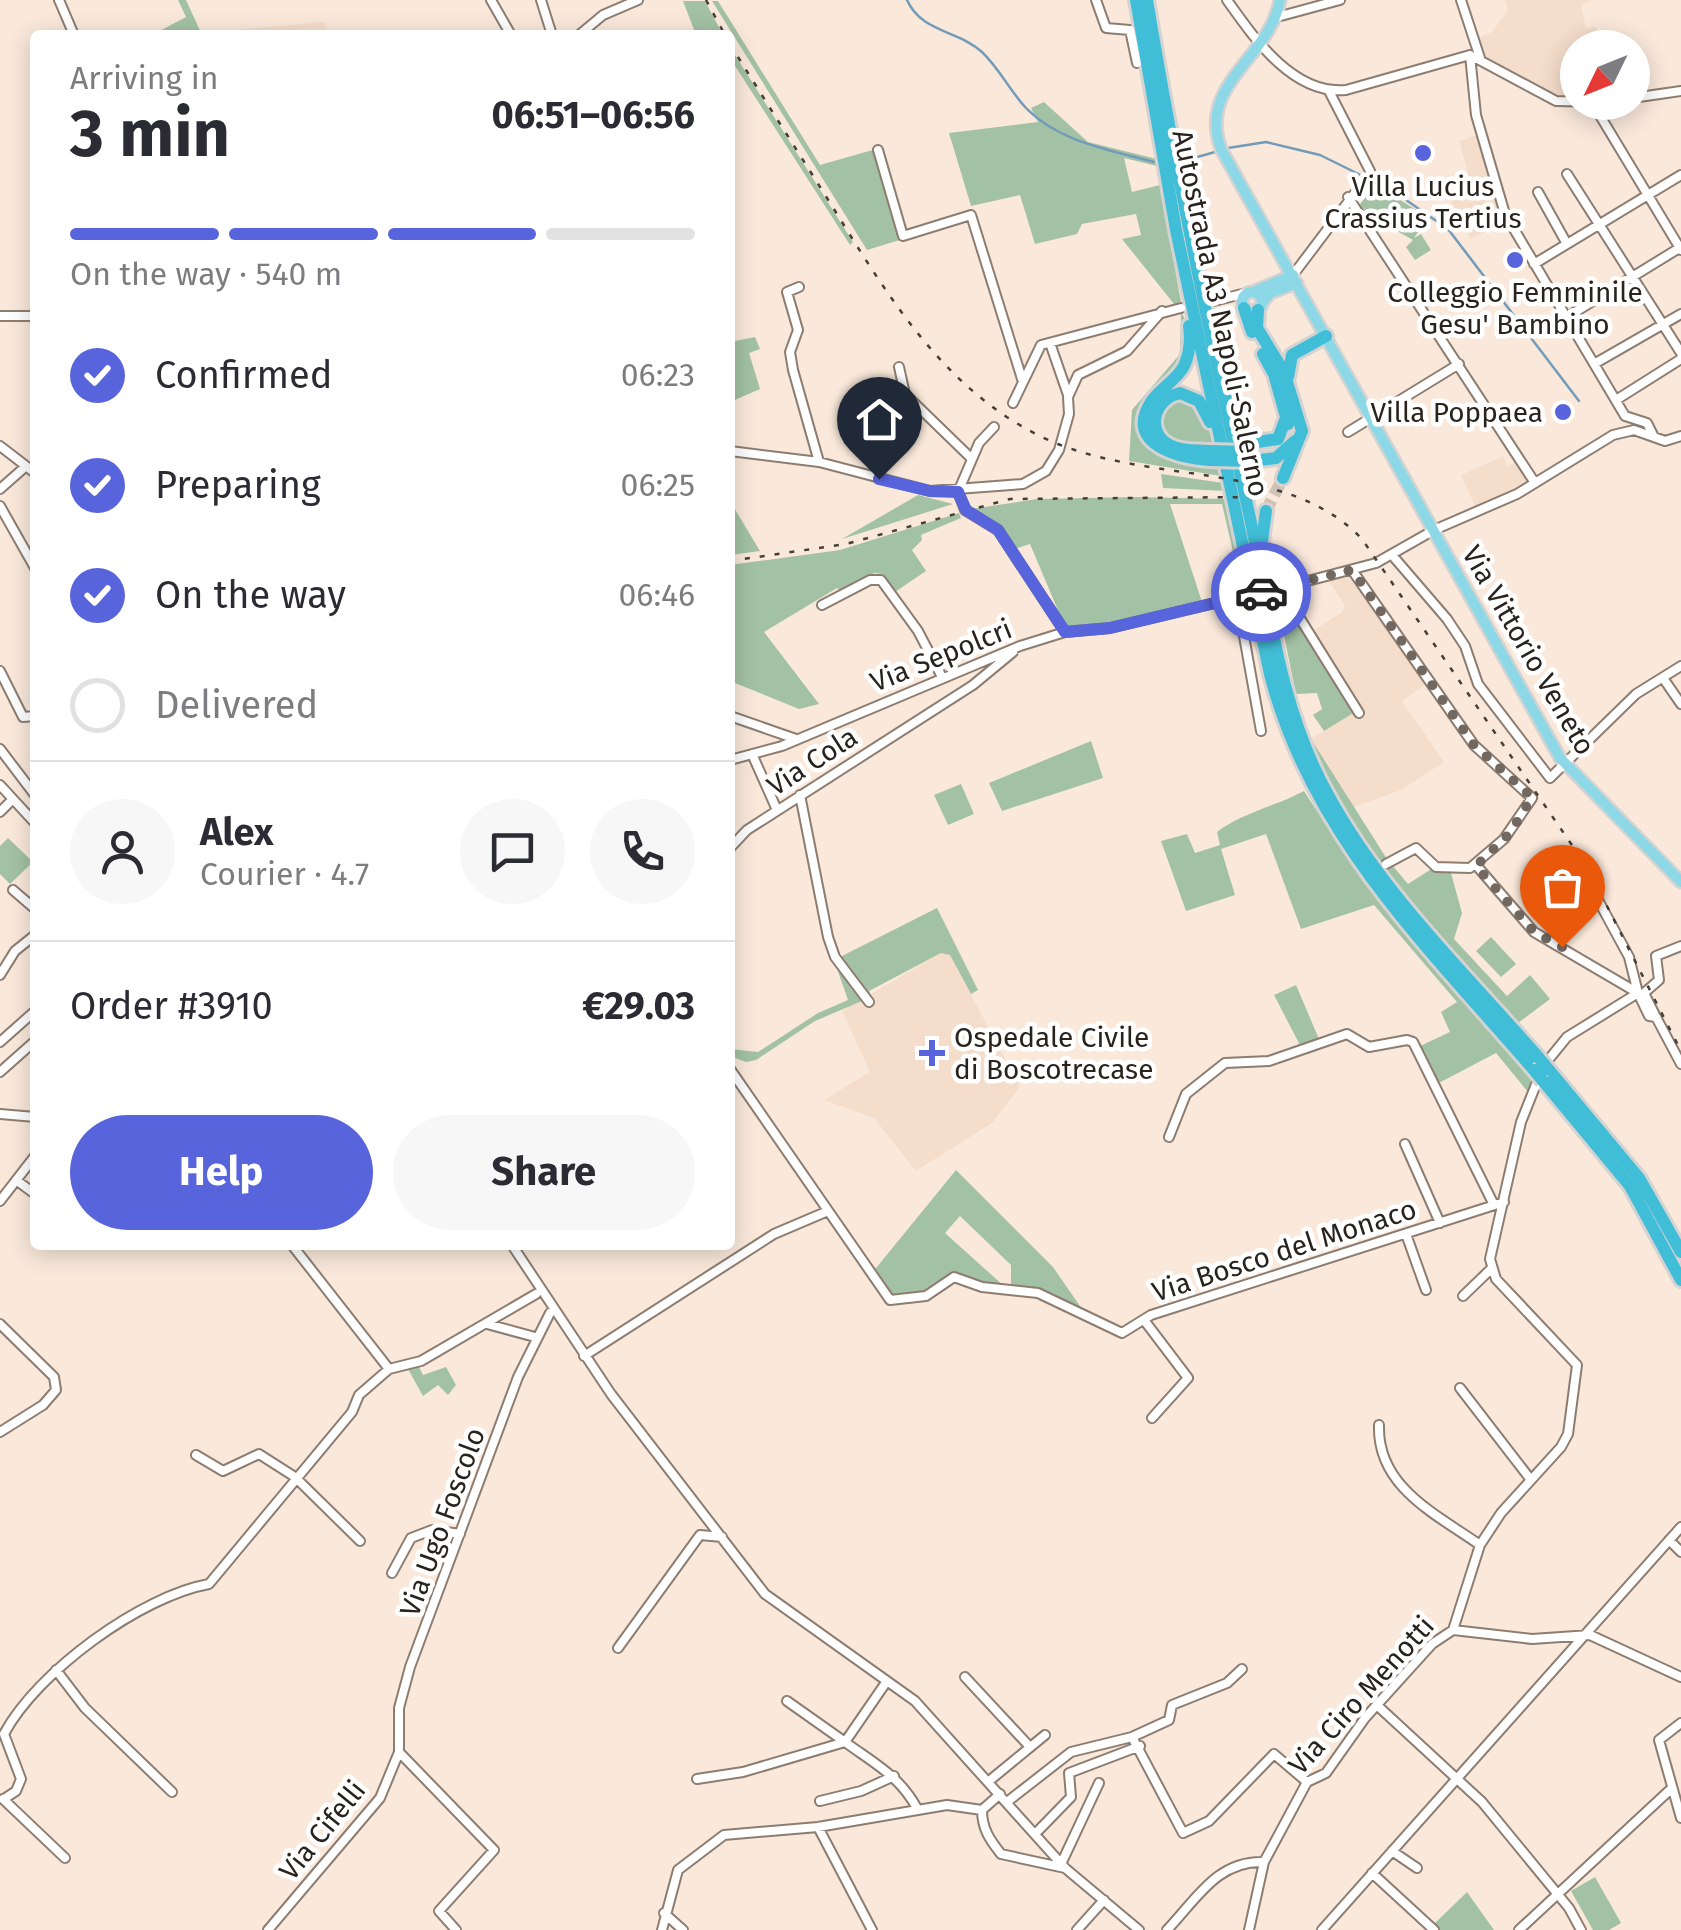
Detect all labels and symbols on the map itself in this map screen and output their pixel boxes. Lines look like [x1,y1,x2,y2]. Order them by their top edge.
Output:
north arrow [1560,30,1650,120]
street label: Autostrada A3 Napoli-Salerno [1165,127,1276,500]
marker: Villa Lucius Crassius Tertius [1412,142,1434,164]
place label: Villa Lucius Crassius Tertius [1325,170,1521,235]
marker: Colleggio Femminile Gesu' Bambino [1504,249,1526,271]
place label: Colleggio Femminile Gesu' Bambino [1387,276,1643,341]
pin [837,377,922,480]
place label: Villa Poppaea [1370,396,1543,429]
marker: Villa Poppaea [1552,401,1574,423]
street label: Via Vittorio Veneto [1455,540,1602,761]
courier [1211,542,1311,642]
street label: Via Sepolcri [866,612,1017,699]
street label: Via Cola [761,720,864,803]
pin [1520,845,1605,948]
place label: Ospedale Civile di Boscotrecase [954,1021,1153,1086]
marker: Ospedale Civile di Boscotrecase [919,1040,945,1066]
street label: Via Bosco del Monaco [1148,1192,1420,1309]
street label: Via Ugo Foscolo [393,1423,492,1621]
street label: Via Ciro Menotti [1282,1609,1441,1781]
street label: Via Cifelli [272,1774,372,1887]

